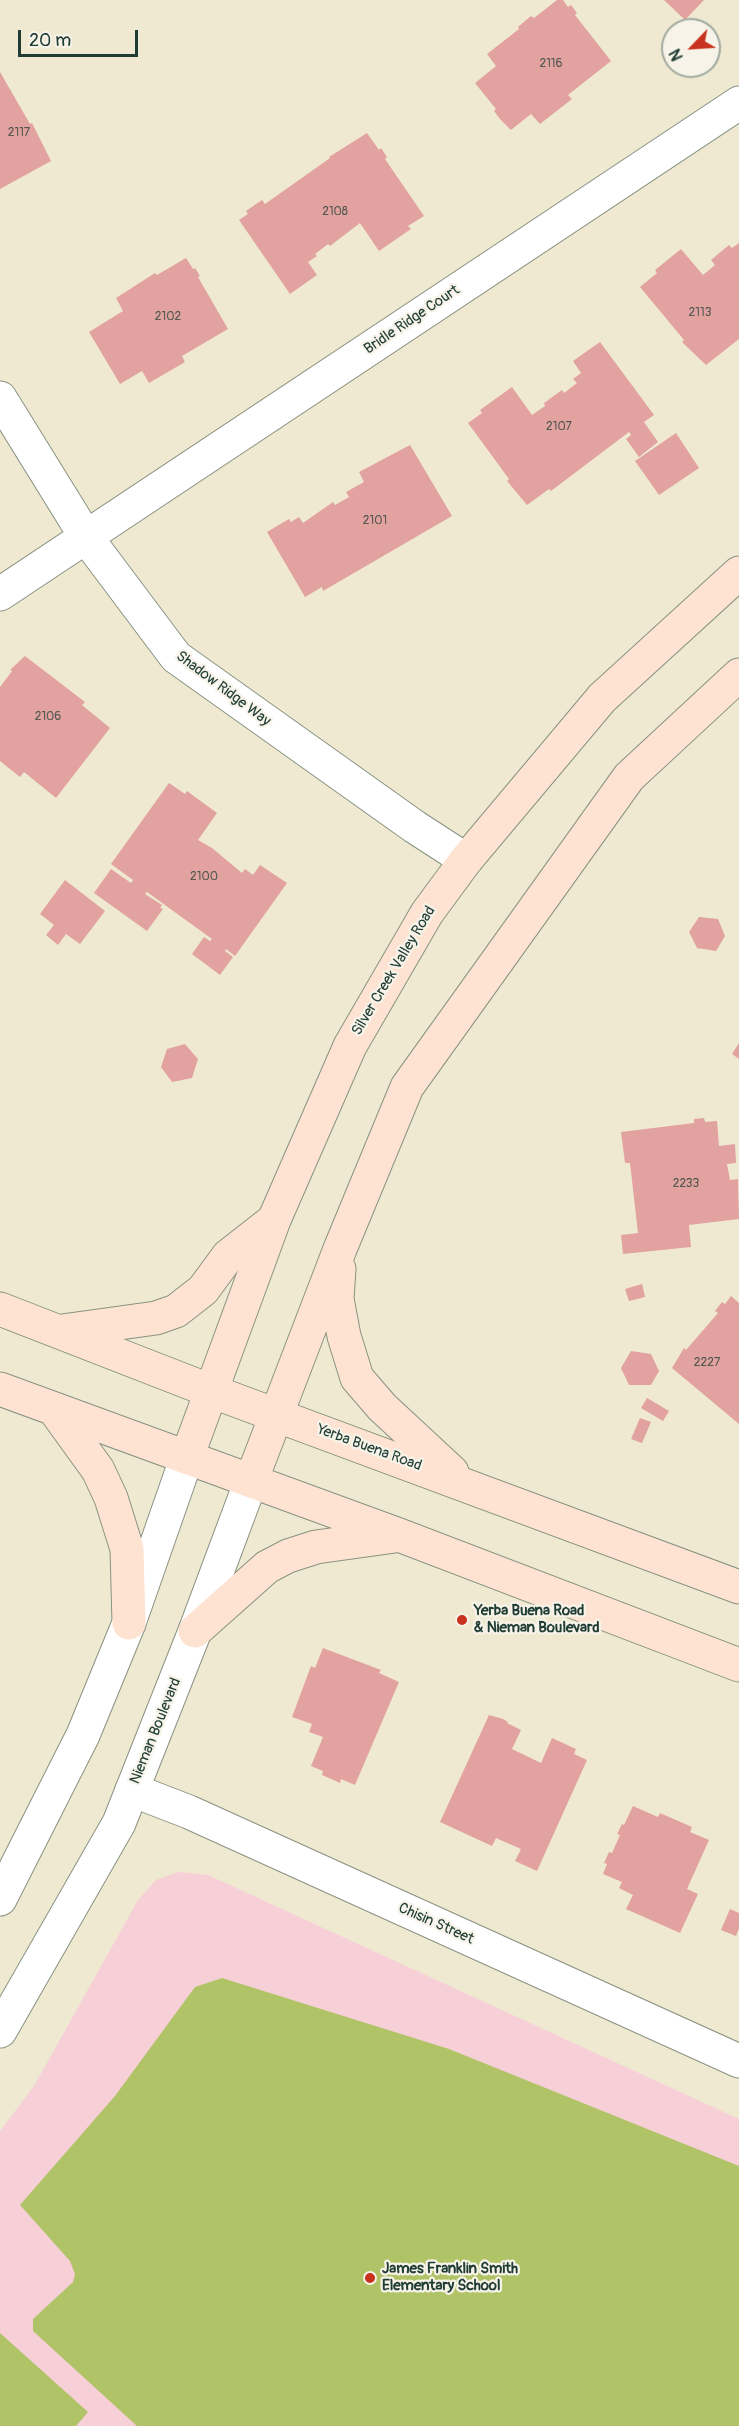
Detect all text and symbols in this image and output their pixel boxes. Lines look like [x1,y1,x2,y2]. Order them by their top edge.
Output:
scale bar [21,18,141,56]
north arrow [661,18,721,78]
text: 20 m [29,29,71,52]
text: N [665,46,688,64]
house number: 2116 [539,57,563,71]
house number: 2117 [8,126,30,140]
house number: 2108 [322,205,348,219]
street label: Bridle Ridge Court [361,281,463,359]
house number: 2113 [689,306,711,320]
house number: 2102 [155,310,181,324]
house number: 2107 [546,420,572,434]
house number: 2101 [363,514,387,528]
street label: Shadow Ridge Way [172,647,274,731]
house number: 2106 [35,710,61,724]
house number: 2100 [190,870,218,884]
street label: Silver Creek Valley Road [348,903,440,1039]
house number: 2233 [673,1177,699,1191]
house number: 2227 [694,1356,720,1370]
street label: Yerba Buena Road [314,1421,424,1475]
place label: Yerba Buena Road & Nieman Boulevard [474,1602,599,1637]
marker: Yerba Buena Road & Nieman Boulevard [455,1613,469,1627]
street label: Nieman Boulevard [127,1675,185,1787]
street label: Chisin Street [395,1899,477,1949]
place label: James Franklin Smith Elementary School [382,2260,518,2295]
marker: James Franklin Smith Elementary School [363,2271,377,2285]

